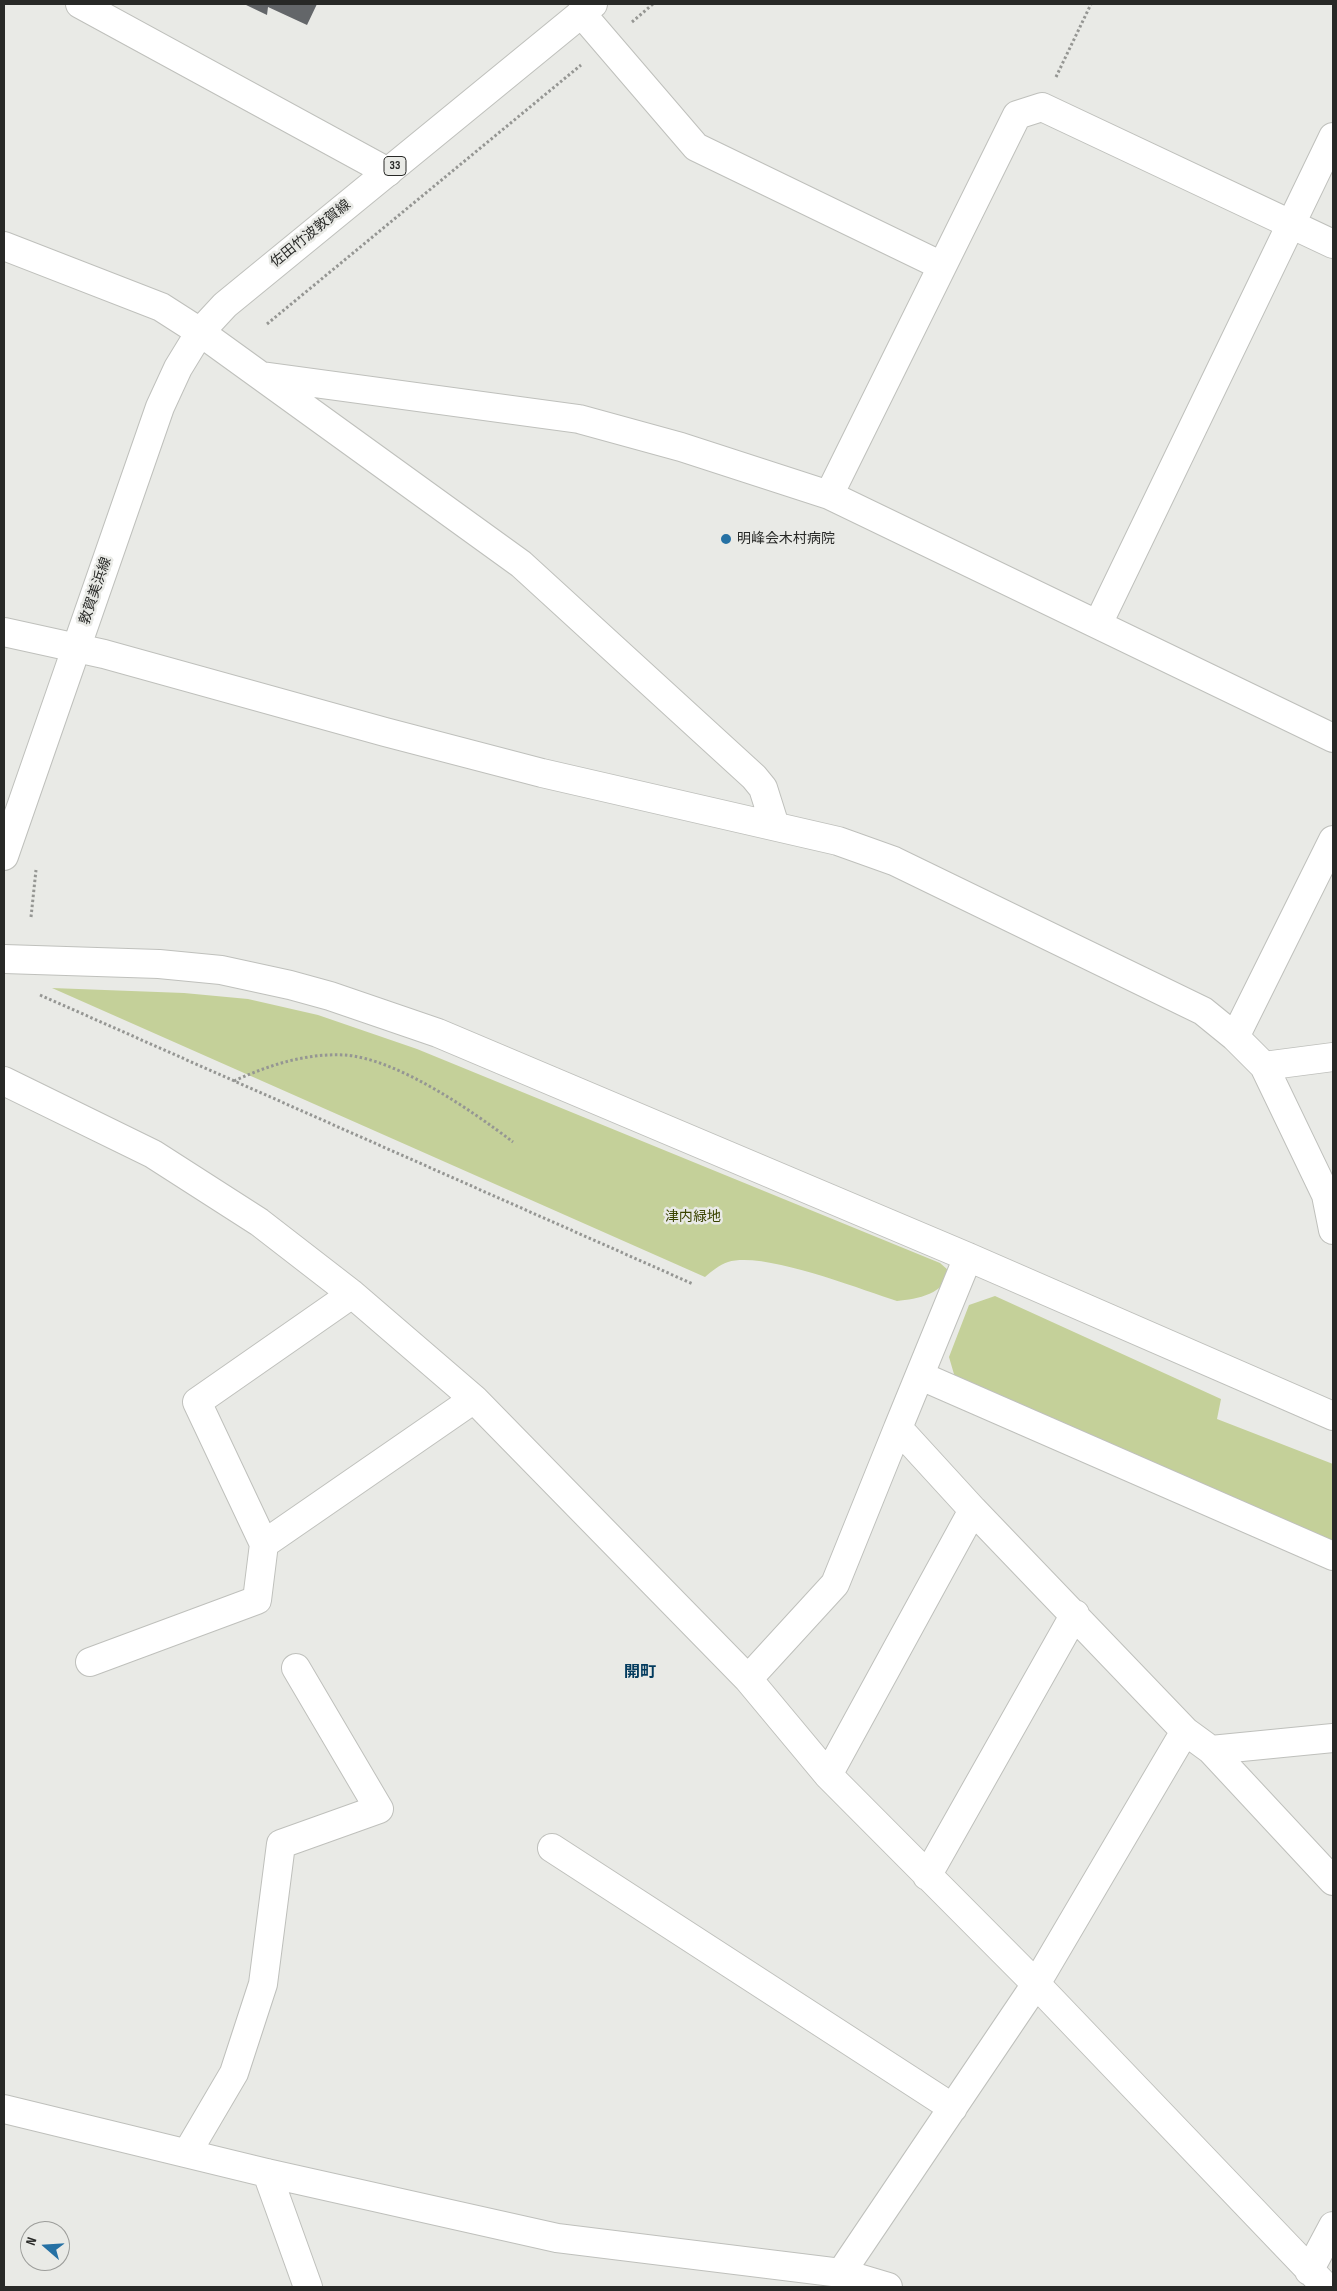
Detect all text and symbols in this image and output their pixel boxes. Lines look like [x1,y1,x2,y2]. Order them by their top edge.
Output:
road number: 33 [384,157,406,176]
street label: 佐田竹波敦賀線 [268,197,354,271]
place label: 明峰会木村病院 [737,531,835,547]
marker: 明峰会木村病院 [719,532,733,546]
street label: 敦賀美浜線 [77,555,115,627]
park label: 津内緑地 [665,1209,721,1225]
district label: 開町 [624,1663,656,1683]
north arrow [20,2221,70,2271]
text: N [22,2235,41,2248]

